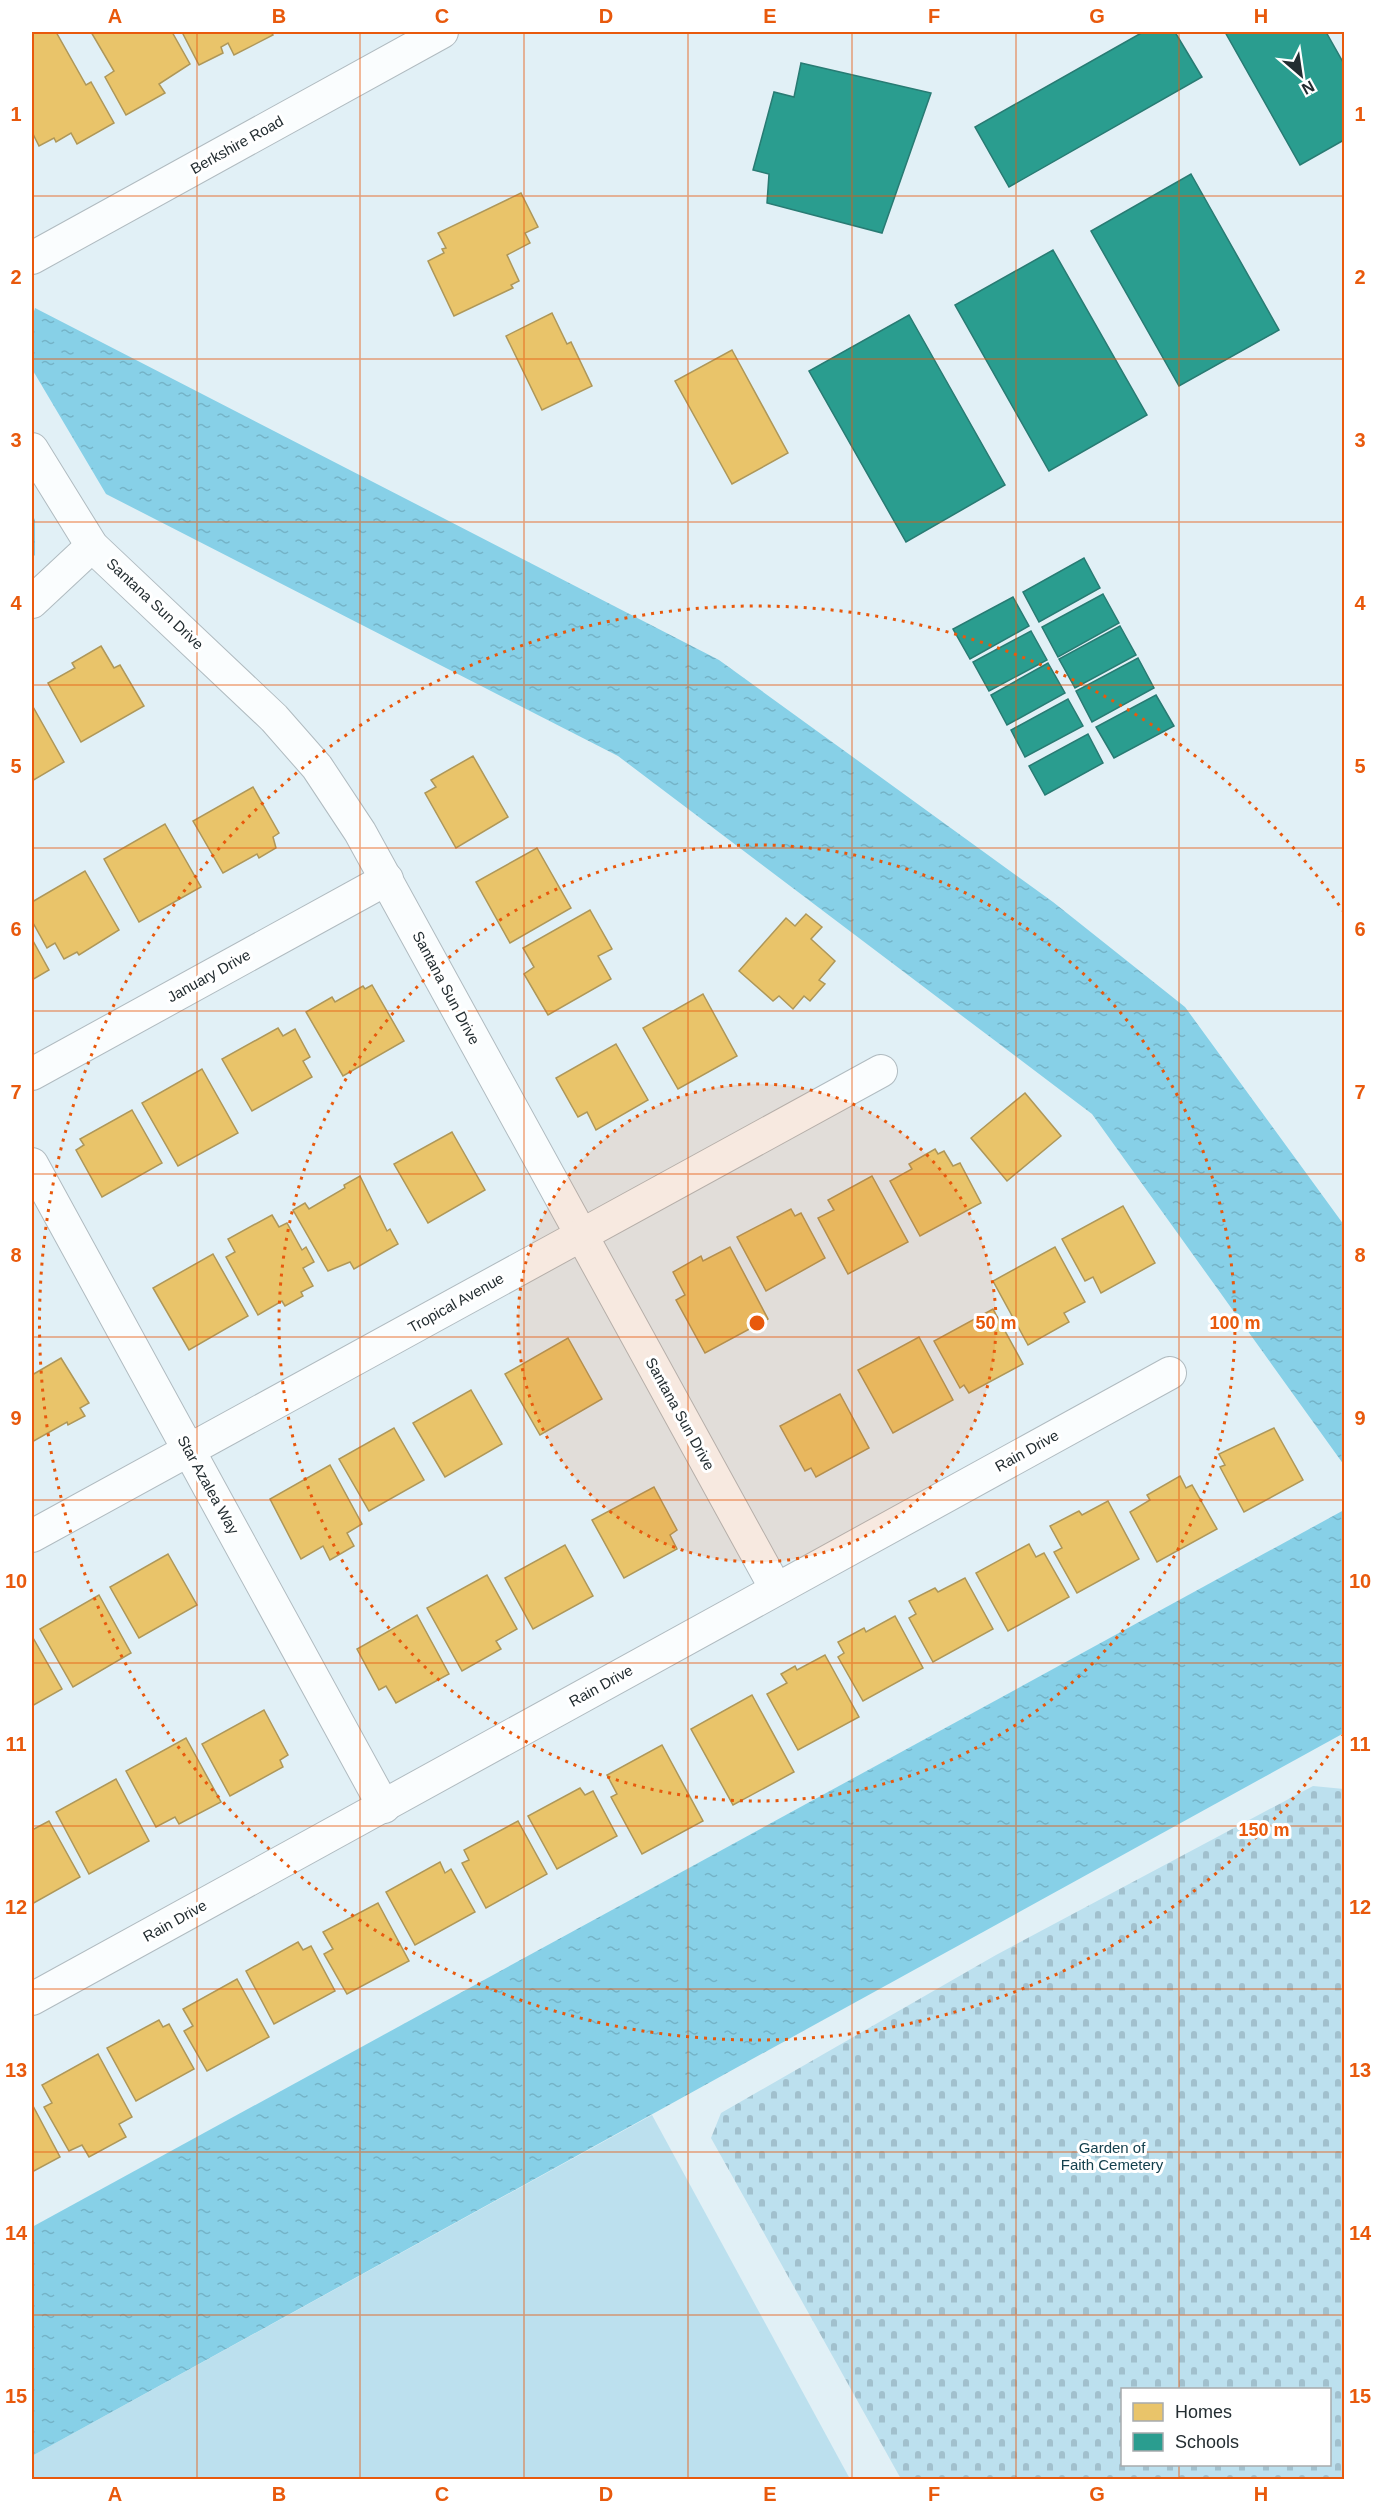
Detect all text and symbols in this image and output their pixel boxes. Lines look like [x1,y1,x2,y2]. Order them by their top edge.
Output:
text: A [108,5,122,27]
text: B [272,5,286,27]
text: C [435,5,449,27]
text: D [599,5,613,27]
text: E [763,5,777,27]
text: F [928,5,940,27]
text: G [1089,5,1105,27]
text: H [1254,5,1268,27]
north arrow [1271,45,1331,105]
text: N [1299,77,1317,98]
text: 1 [10,103,22,125]
text: 1 [1354,103,1366,125]
street label: Berkshire Road [187,112,286,177]
text: 2 [10,266,22,288]
text: 2 [1354,266,1366,288]
text: 3 [10,429,22,451]
text: 3 [1354,429,1366,451]
street label: Santana Sun Drive [103,554,207,653]
text: 4 [10,592,22,614]
text: 4 [1354,592,1366,614]
text: 5 [10,755,22,777]
text: 5 [1354,755,1366,777]
text: 6 [10,918,22,940]
text: 6 [1354,918,1366,940]
street label: Santana Sun Drive [409,928,484,1047]
street label: January Drive [164,946,253,1005]
text: 7 [10,1081,22,1103]
text: 7 [1354,1081,1366,1103]
text: 8 [10,1244,22,1266]
text: 8 [1354,1244,1366,1266]
street label: Tropical Avenue [405,1269,507,1336]
centre of rings [747,1313,767,1333]
text: 50 m [975,1313,1017,1333]
text: 100 m [1209,1313,1261,1333]
street label: Santana Sun Drive [642,1355,718,1473]
text: 9 [10,1407,22,1429]
text: 9 [1354,1407,1366,1429]
street label: Rain Drive [992,1426,1062,1475]
street label: Star Azalea Way [174,1432,243,1538]
text: 10 [5,1570,27,1592]
text: 10 [1349,1570,1371,1592]
street label: Rain Drive [566,1661,636,1710]
text: 11 [5,1733,27,1755]
text: 11 [1349,1733,1371,1755]
text: 150 m [1238,1820,1290,1840]
text: 12 [5,1896,27,1918]
street label: Rain Drive [140,1896,210,1945]
text: 12 [1349,1896,1371,1918]
text: 13 [5,2059,27,2081]
text: 13 [1349,2059,1371,2081]
park label: Garden of Faith Cemetery [1061,2139,1164,2173]
text: 14 [5,2222,28,2244]
text: 14 [1349,2222,1372,2244]
text: 15 [5,2385,27,2407]
text: 15 [1349,2385,1371,2407]
legend [1121,2388,1331,2466]
text: Homes [1175,2402,1232,2422]
text: Schools [1175,2432,1239,2452]
text: A [108,2483,122,2505]
text: B [272,2483,286,2505]
text: C [435,2483,449,2505]
text: D [599,2483,613,2505]
text: E [763,2483,777,2505]
text: F [928,2483,940,2505]
text: G [1089,2483,1105,2505]
text: H [1254,2483,1268,2505]

